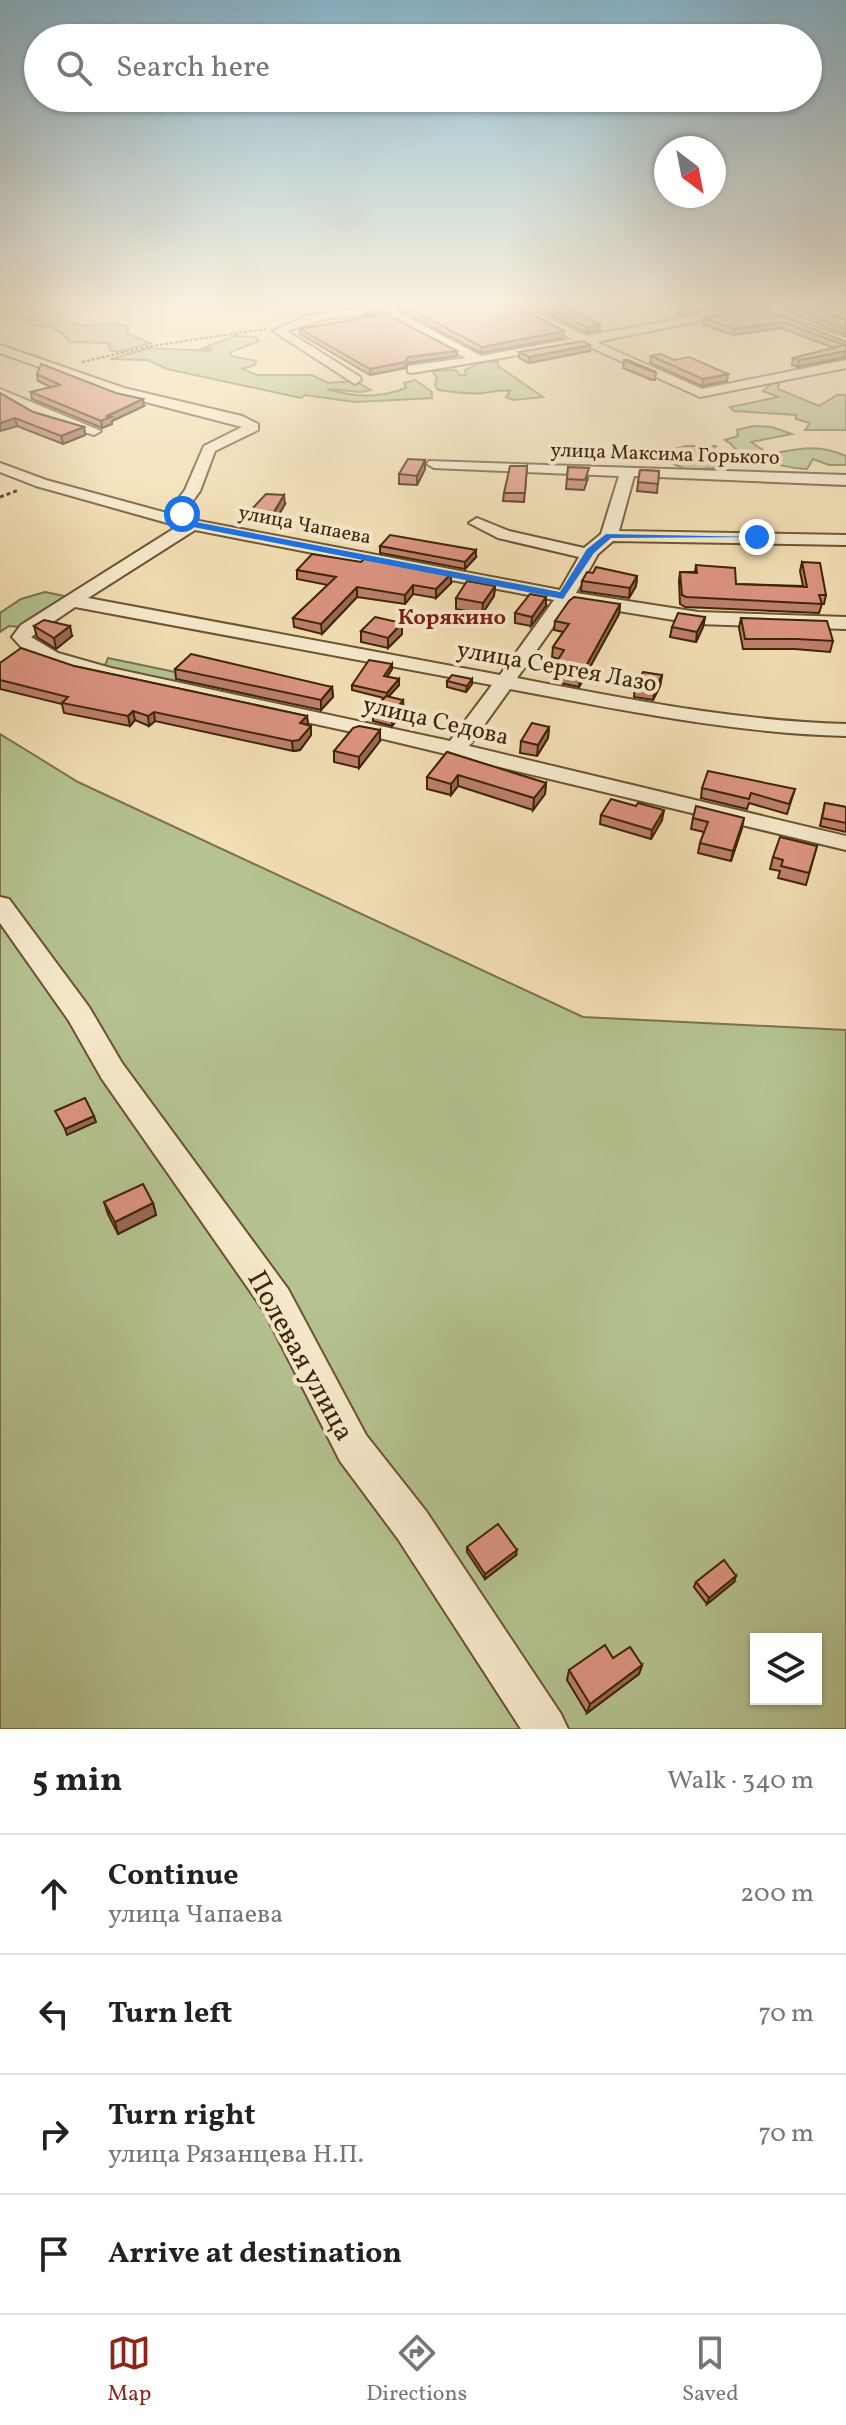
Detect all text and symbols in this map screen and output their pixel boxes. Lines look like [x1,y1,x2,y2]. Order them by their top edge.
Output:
search box [24,24,822,112]
icon: search [52,46,96,90]
text: Search here [116,47,270,89]
north arrow [654,136,726,208]
street label: улица Максима Горького [550,437,780,473]
route start [164,496,200,532]
street label: улица Чапаева [236,499,373,553]
route end [739,519,775,555]
district label: Корякино [398,603,506,634]
street label: улица Сергея Лазо [454,634,659,702]
street label: улица Седова [359,689,512,755]
street label: Полевая улица [237,1264,363,1449]
map controls [750,1633,822,1705]
button: layers [750,1633,822,1705]
text: 5 min [32,1758,122,1805]
text: Walk · 340 m [667,1763,814,1799]
text: Continue [108,1855,239,1897]
icon: ahead [32,1872,76,1916]
text: 200 m [740,1876,814,1912]
text: улица Чапаева [108,1897,283,1933]
icon: left [32,1992,76,2036]
text: Turn left [108,1993,232,2035]
text: 70 m [759,1996,814,2032]
text: Turn right [108,2095,256,2137]
icon: right [32,2112,76,2156]
text: 70 m [759,2116,814,2152]
text: улица Рязанцева Н.П. [108,2137,364,2173]
icon: arrive [32,2232,76,2276]
text: Arrive at destination [108,2233,402,2275]
tab: Map [107,2331,151,2410]
tab: Directions [366,2331,467,2410]
tab: Saved [682,2331,739,2410]

